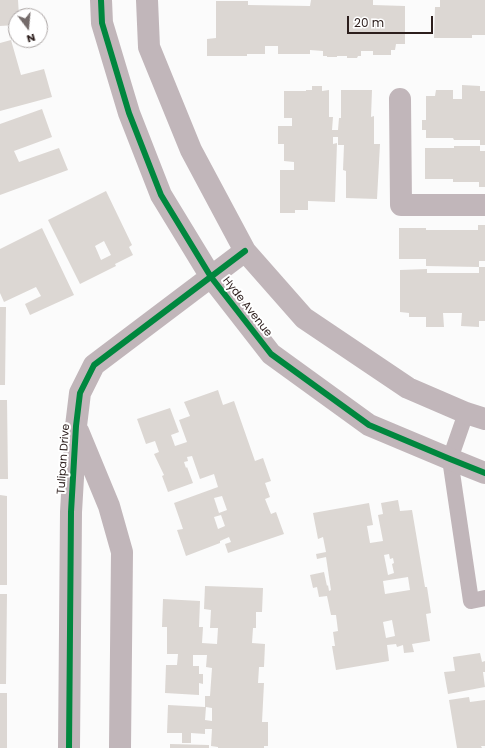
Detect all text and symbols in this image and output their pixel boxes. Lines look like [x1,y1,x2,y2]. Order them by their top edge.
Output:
north arrow [8,8,48,48]
scale bar [349,8,435,34]
text: 20 m [354,14,384,31]
text: N [25,30,37,47]
street label: Hyde Avenue [220,274,274,340]
street label: Tulipan Drive [55,423,73,495]

